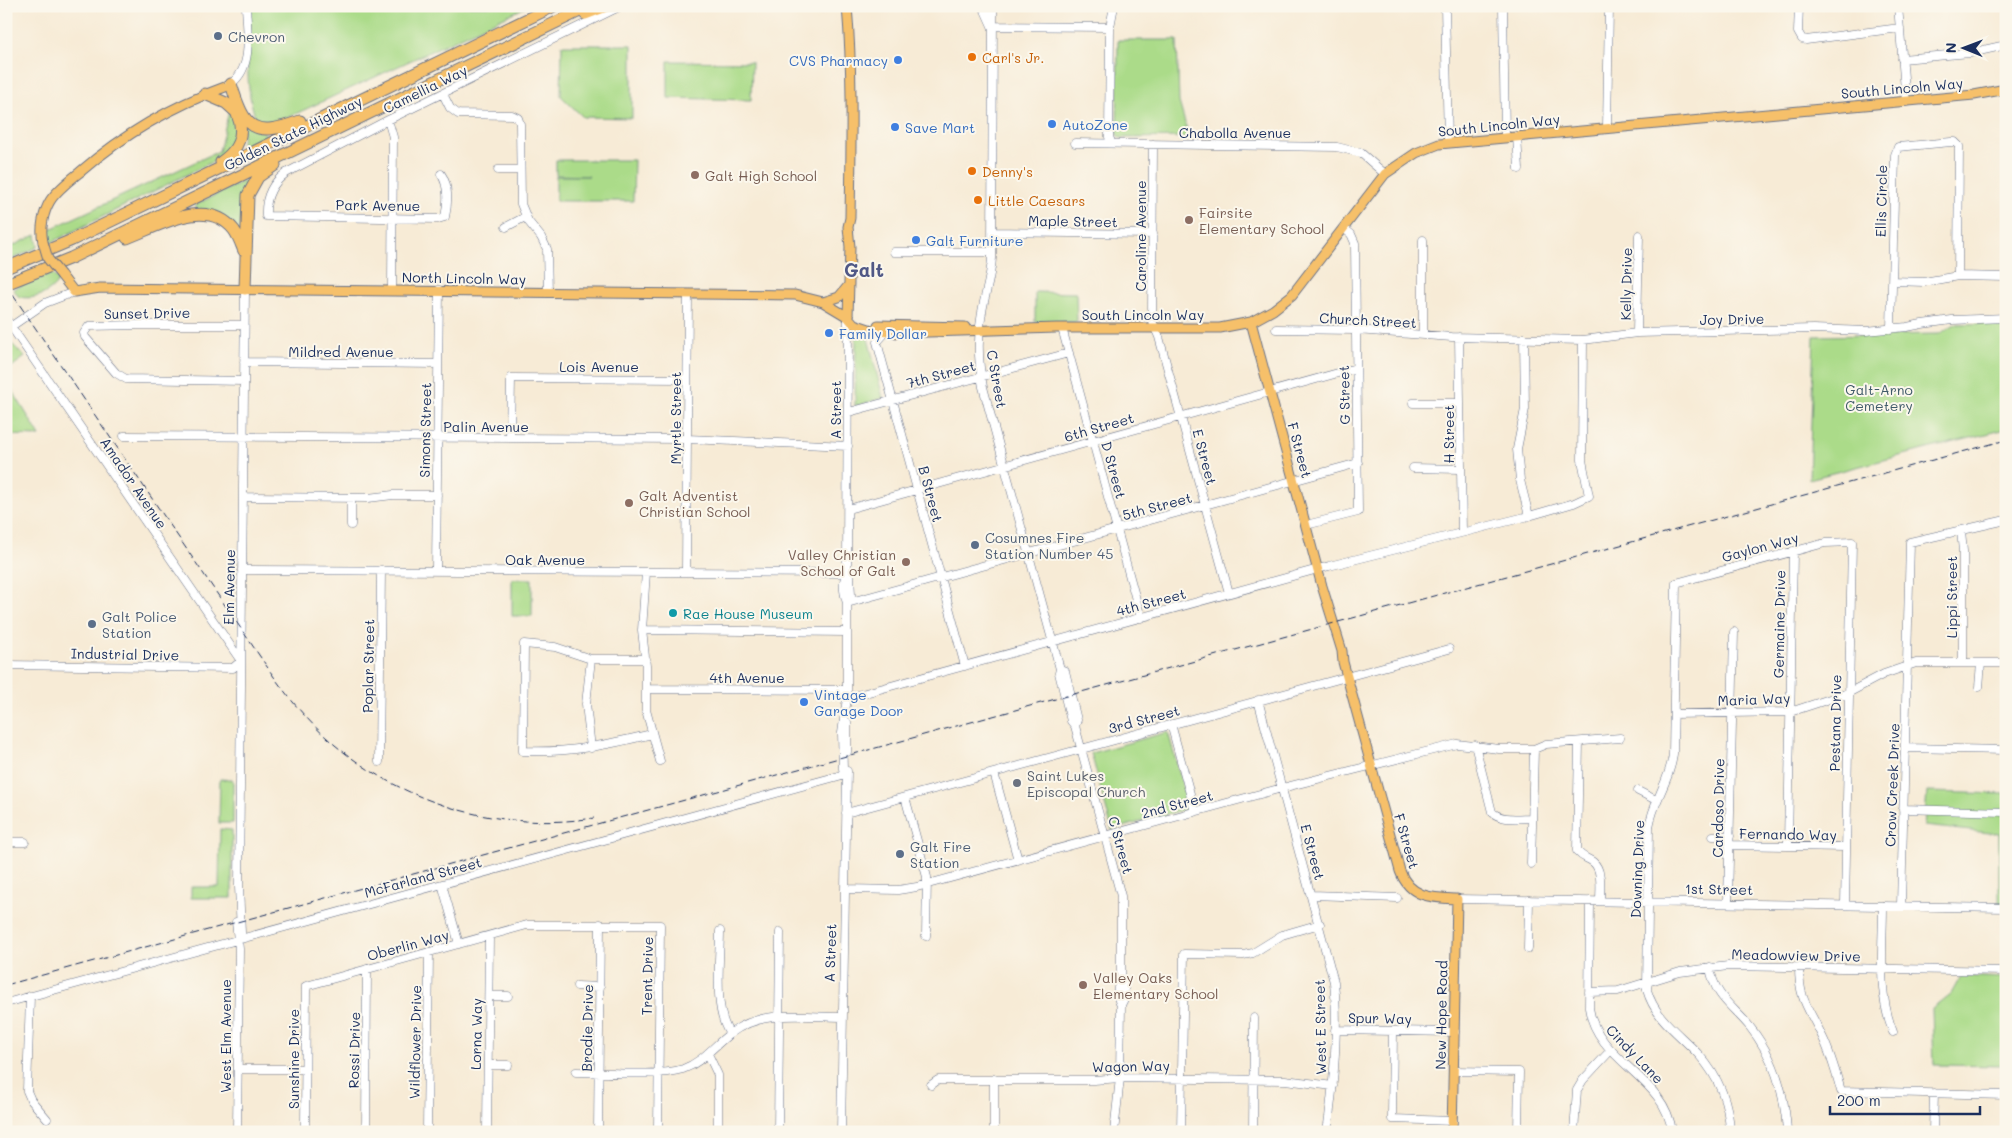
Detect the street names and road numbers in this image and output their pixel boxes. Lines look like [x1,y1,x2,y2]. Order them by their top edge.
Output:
street label: Camellia Way [380,60,470,118]
street label: South Lincoln Way [1840,73,1964,103]
street label: Golden State Highway [221,91,365,175]
street label: South Lincoln Way [1437,109,1561,141]
street label: Chabolla Avenue [1179,123,1291,142]
street label: Ellis Circle [1871,165,1891,237]
street label: Caroline Avenue [1131,180,1150,292]
street label: Park Avenue [336,195,420,215]
street label: Maple Street [1028,211,1118,231]
street label: Kelly Drive [1616,247,1636,321]
street label: North Lincoln Way [402,267,526,289]
street label: Sunset Drive [104,303,190,323]
street label: South Lincoln Way [1082,305,1204,324]
street label: Church Street [1319,308,1417,332]
street label: Joy Drive [1699,309,1765,329]
street label: Mildred Avenue [288,342,394,361]
street label: C Street [983,348,1011,410]
street label: 7th Street [904,356,978,392]
street label: Lois Avenue [559,357,639,376]
street label: G Street [1334,365,1354,425]
street label: Myrtle Street [666,372,685,464]
street label: A Street [826,381,845,439]
street label: Simons Street [415,382,435,478]
street label: H Street [1439,404,1458,464]
street label: 6th Street [1062,408,1136,446]
street label: Palin Avenue [443,417,529,436]
street label: F Street [1283,420,1317,480]
street label: E Street [1188,427,1222,487]
street label: Amador Avenue [96,433,172,533]
street label: D Street [1097,439,1131,501]
street label: B Street [914,464,948,524]
street label: 5th Street [1120,488,1194,524]
street label: Gaylon Way [1719,528,1801,566]
street label: Elm Avenue [219,549,239,625]
street label: Oak Avenue [505,550,585,569]
street label: Lippi Street [1942,556,1961,638]
street label: Germaine Drive [1769,570,1789,678]
street label: 4th Street [1114,584,1188,620]
street label: Poplar Street [358,619,378,713]
street label: Industrial Drive [71,644,179,664]
street label: 4th Avenue [709,668,785,687]
street label: Pestana Drive [1825,674,1845,772]
street label: Maria Way [1717,688,1791,710]
street label: 3rd Street [1106,700,1182,738]
street label: Crow Creek Drive [1880,723,1904,847]
street label: Cardoso Drive [1708,758,1728,858]
street label: 2nd Street [1139,785,1215,823]
street label: F Street [1390,811,1424,871]
street label: C Street [1104,814,1138,876]
street label: Downing Drive [1626,820,1648,918]
street label: E Street [1296,822,1330,882]
street label: Fernando Way [1739,824,1837,844]
street label: McFarland Street [362,852,484,902]
street label: 1st Street [1685,879,1753,899]
street label: A Street [819,923,841,983]
street label: Oberlin Way [365,925,451,965]
street label: Trent Drive [637,936,657,1016]
street label: Meadowview Drive [1731,944,1861,966]
street label: New Hope Road [1431,960,1451,1070]
street label: West Elm Avenue [216,979,235,1093]
street label: West E Street [1310,979,1330,1075]
street label: Brodie Drive [577,984,597,1072]
street label: Wildflower Drive [405,985,425,1099]
street label: Lorna Way [466,998,486,1070]
street label: Spur Way [1348,1008,1412,1028]
street label: Sunshine Drive [284,1009,303,1109]
street label: Rossi Drive [344,1012,364,1088]
street label: Cindy Lane [1602,1020,1668,1088]
street label: Wagon Way [1092,1056,1170,1076]

